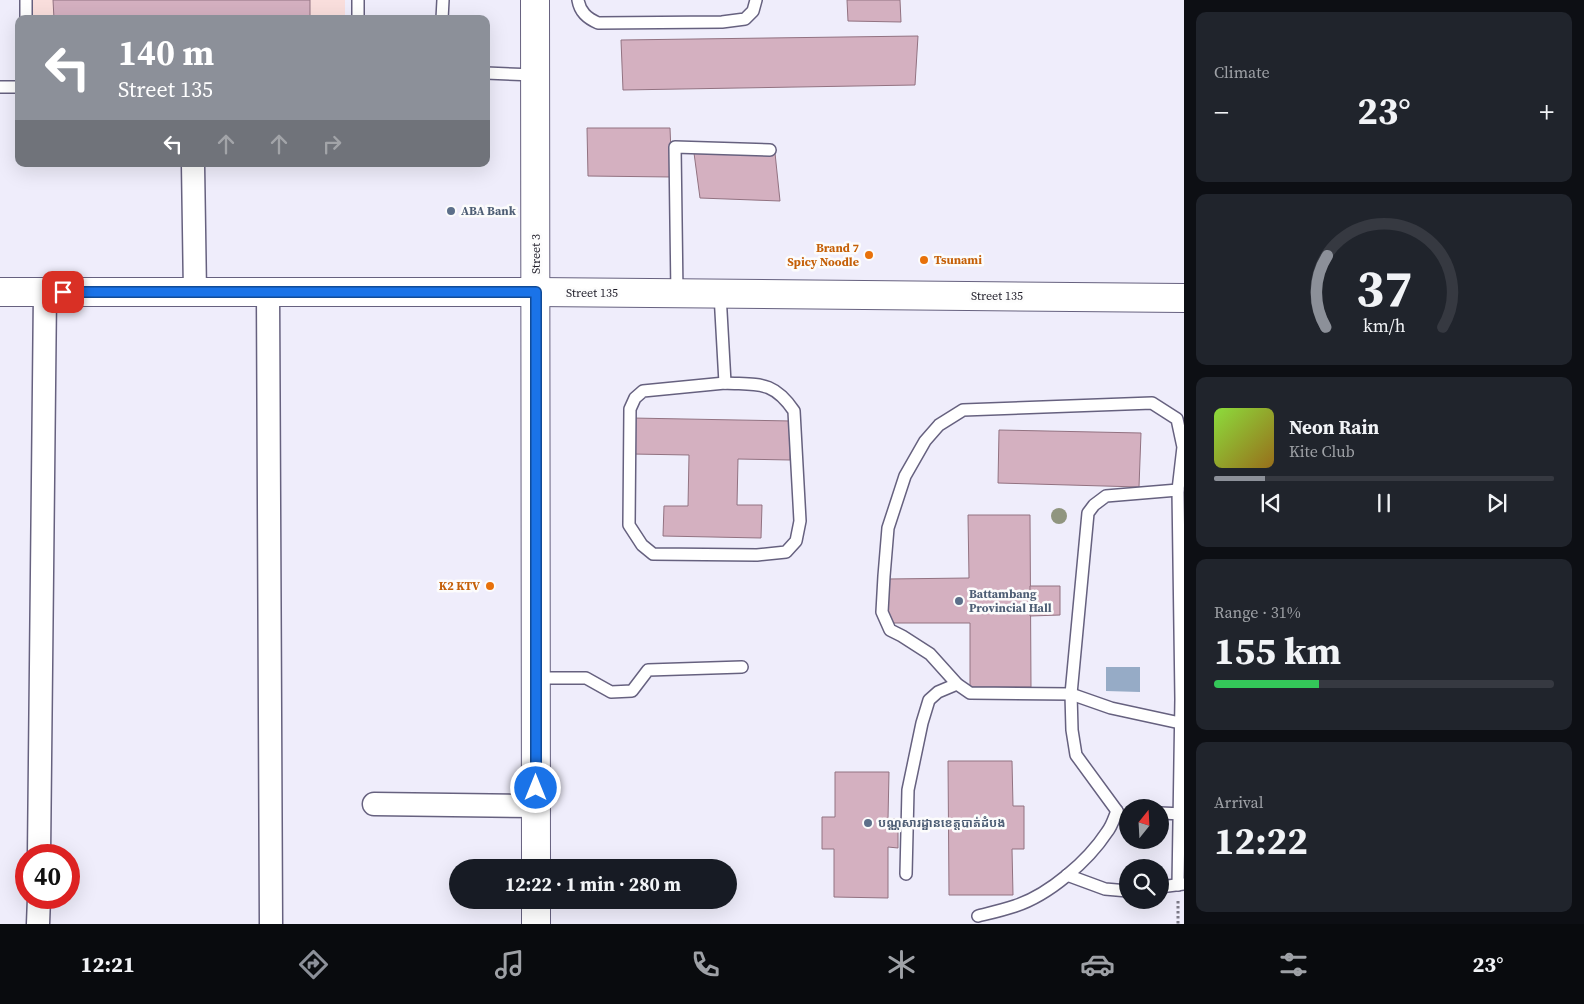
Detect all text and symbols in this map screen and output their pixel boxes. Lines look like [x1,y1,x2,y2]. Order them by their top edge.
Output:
text: 140 m [118,29,214,77]
icon: left [35,35,100,100]
text: Climate [1214,61,1270,83]
text: Street 135 [118,74,213,104]
text: 23° [1357,85,1411,137]
text: − [1214,93,1229,131]
text: + [1539,93,1554,131]
icon: left [159,130,187,158]
icon: ahead [212,130,240,158]
icon: ahead [265,130,293,158]
icon: right [318,130,346,158]
place label: ABA Bank [461,203,517,219]
marker: ABA Bank [445,205,457,217]
street label: Street 3 [528,234,544,274]
place label: Brand 7 Spicy Noodle [787,240,859,270]
marker: Brand 7 Spicy Noodle [863,249,875,261]
place label: Tsunami [934,252,982,268]
text: 37 [1356,252,1412,323]
marker: Tsunami [918,254,930,266]
pin [42,271,84,313]
icon: arrive [49,278,77,306]
street label: Street 135 [566,285,618,301]
street label: Street 135 [971,288,1023,304]
text: km/h [1363,313,1406,338]
text: Neon Rain [1289,414,1379,440]
text: Kite Club [1289,440,1355,462]
icon: previous [1257,489,1285,517]
icon: pause [1370,489,1398,517]
icon: next [1483,489,1511,517]
place label: K2 KTV [439,578,480,594]
marker: K2 KTV [484,580,496,592]
place label: Battambang Provincial Hall [969,586,1052,616]
marker: Battambang Provincial Hall [953,595,965,607]
text: Range · 31% [1214,601,1301,623]
text: 155 km [1214,625,1341,677]
position arrow [509,761,561,813]
text: Arrival [1214,791,1263,813]
north arrow [1119,799,1169,849]
map controls [1119,799,1169,909]
place label: បណ្ណសារដ្ឋានខេត្តបាត់ដំបង [878,815,1006,831]
text: 12:22 [1214,815,1308,867]
marker: បណ្ណសារដ្ឋានខេត្តបាត់ដំបង [862,817,874,829]
speed limit sign: 40 [15,844,80,909]
button: search [1119,859,1169,909]
text: 12:22 · 1 min · 280 m [505,871,681,897]
icon: directions [296,947,331,982]
icon: music [492,947,527,982]
icon: phone [688,947,723,982]
icon: climate [884,947,919,982]
icon: car [1080,947,1115,982]
icon: filters [1276,947,1311,982]
text: 12:21 [81,949,135,979]
text: 23° [1472,949,1503,979]

